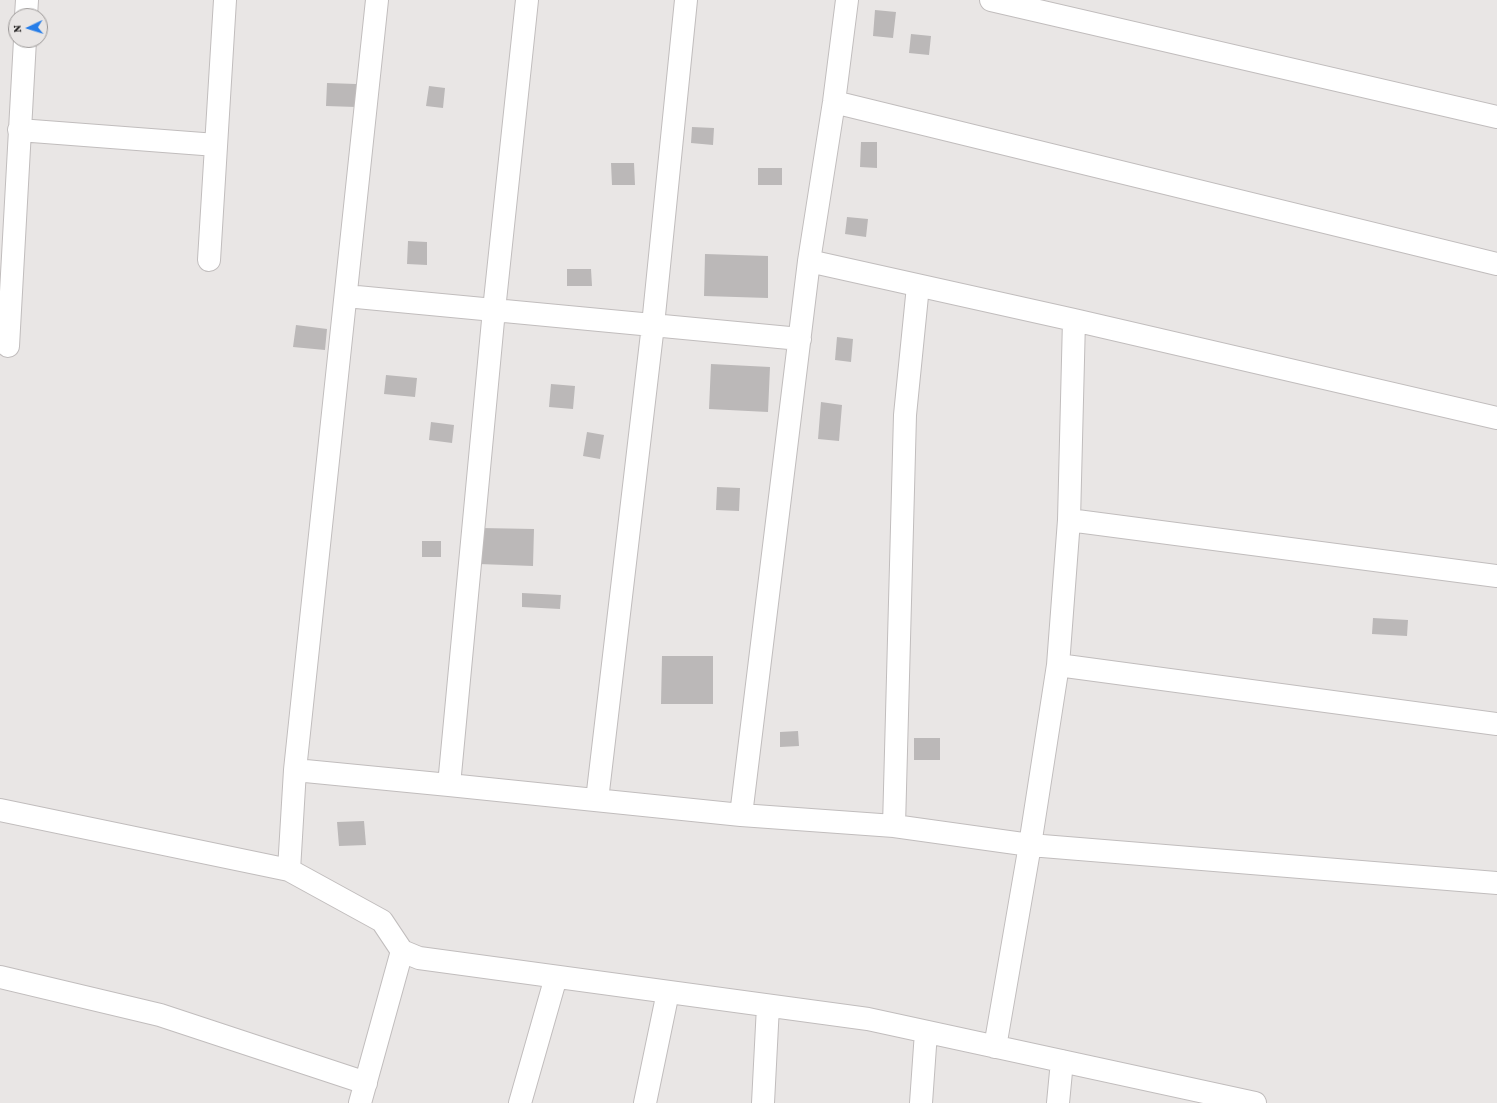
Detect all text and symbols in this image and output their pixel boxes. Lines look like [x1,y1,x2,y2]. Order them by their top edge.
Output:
north arrow [8,8,48,48]
text: N [11,25,23,33]

